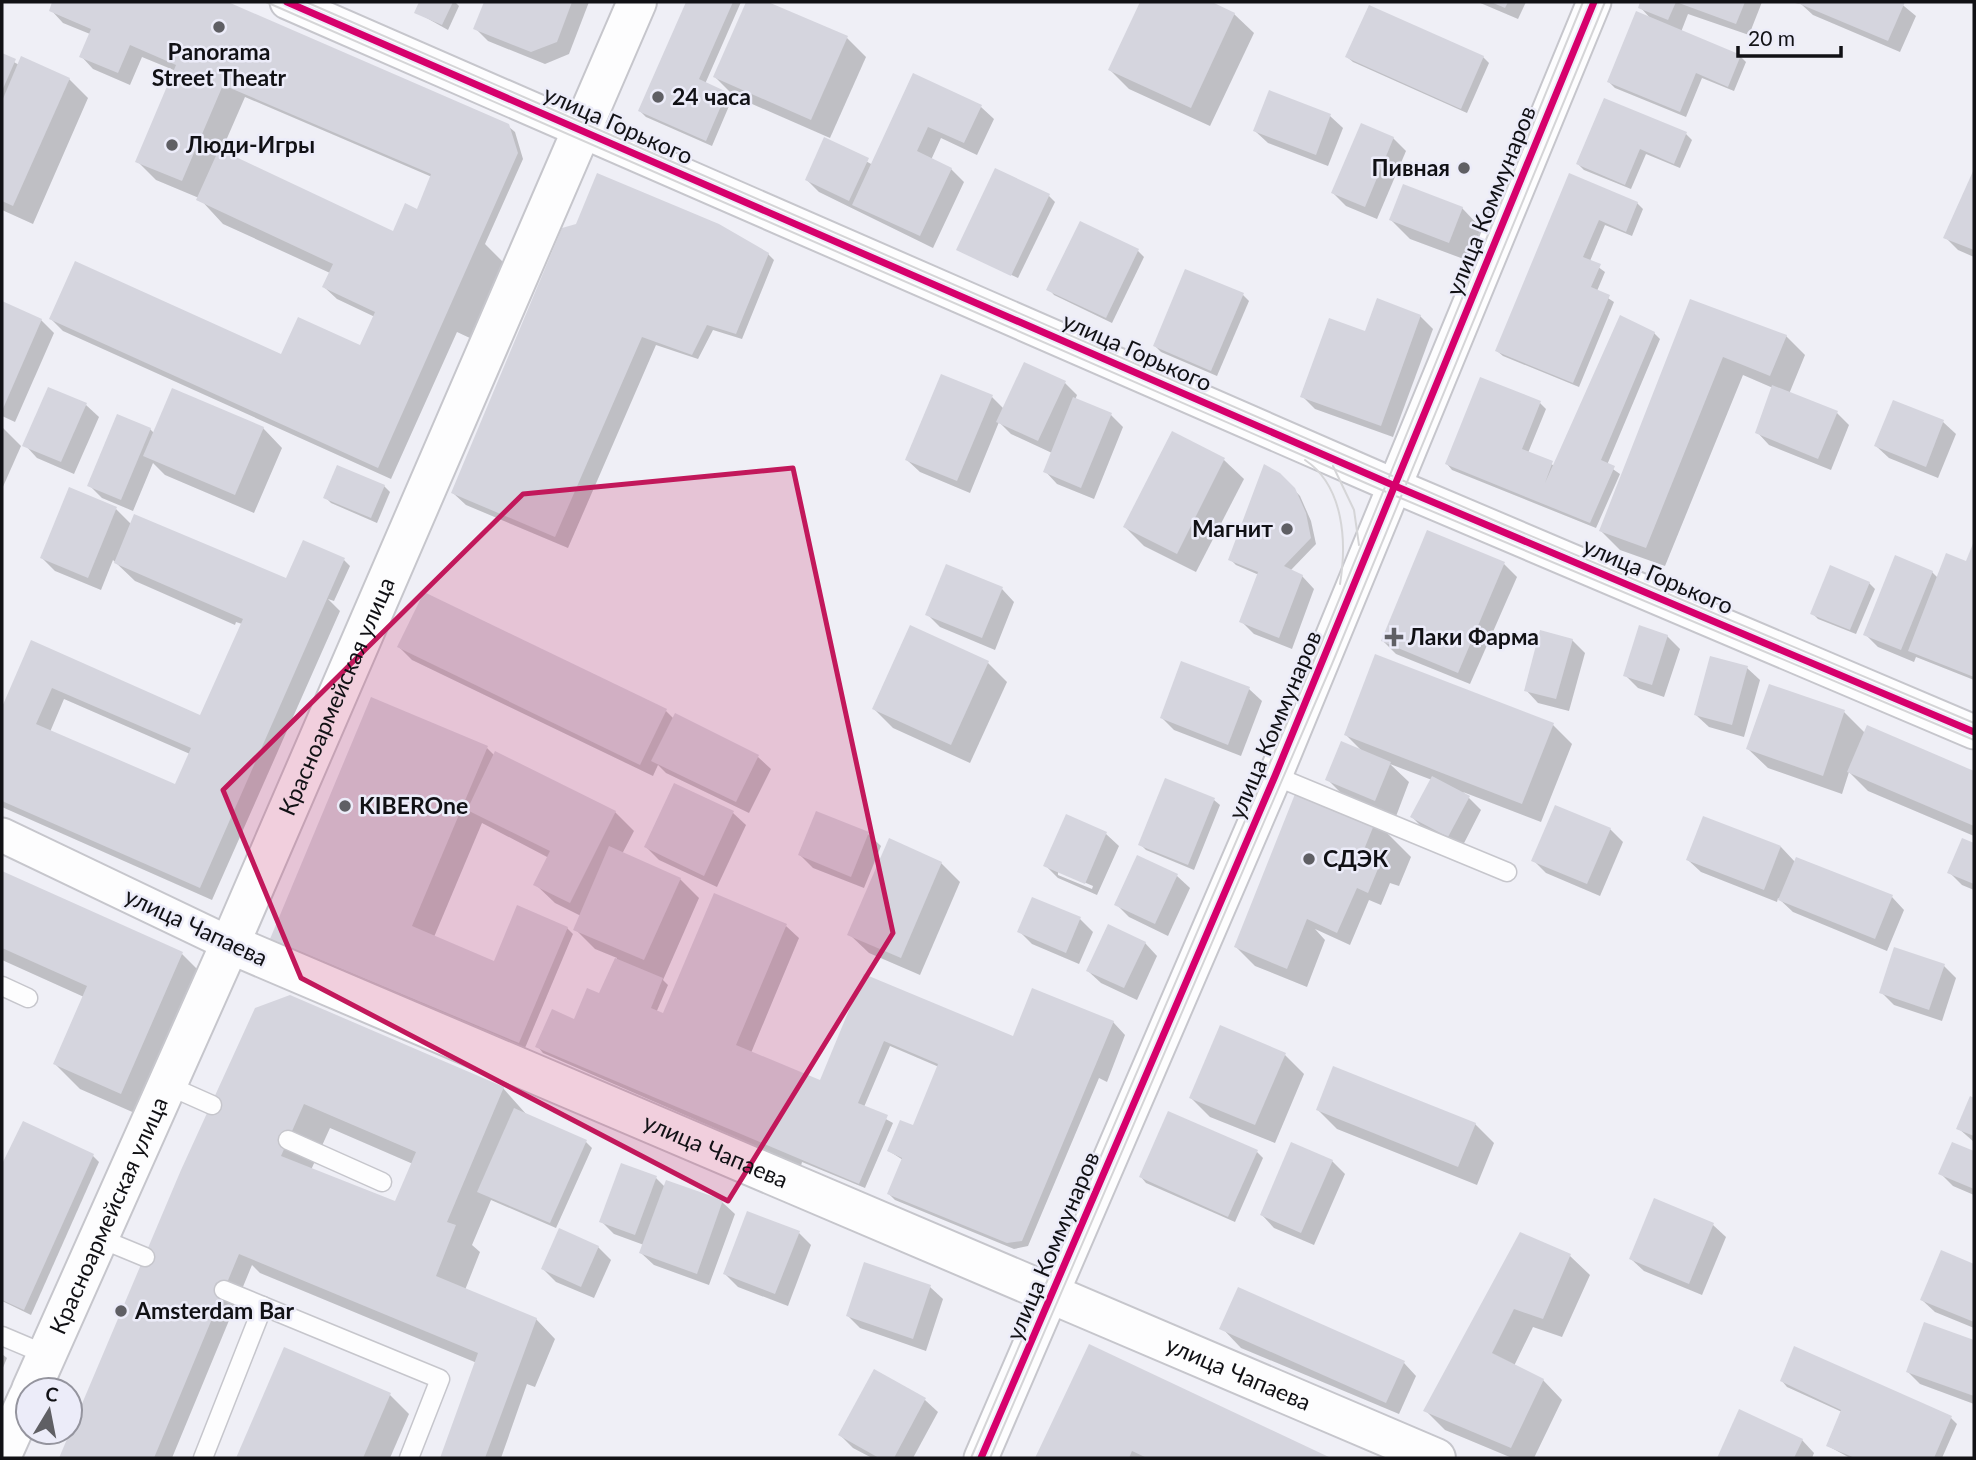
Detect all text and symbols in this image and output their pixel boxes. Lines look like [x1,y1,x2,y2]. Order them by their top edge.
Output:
scale bar [1738,14,1841,58]
marker: Panorama Street Theatr [211,19,227,35]
text: 20 m [1748,25,1795,50]
place label: Panorama Street Theatr [152,37,287,91]
street label: улица Горького [539,79,697,170]
place label: 24 часа [672,82,751,110]
marker: 24 часа [650,89,666,105]
street label: улица Коммунаров [1439,102,1541,300]
place label: Люди-Игры [185,130,315,158]
marker: Люди-Игры [164,137,180,153]
place label: Пивная [1372,153,1450,181]
marker: Пивная [1456,160,1472,176]
street label: улица Горького [1058,306,1216,397]
place label: Магнит [1192,514,1273,542]
marker: Магнит [1279,521,1295,537]
street label: улица Горького [1579,531,1738,619]
street label: Красноармейская улица [272,573,400,820]
place label: Лаки Фарма [1407,622,1539,650]
street label: улица Коммунаров [1222,626,1326,823]
marker: Лаки Фарма [1386,629,1402,645]
place label: KIBEROne [359,791,468,819]
marker: KIBEROne [337,798,353,814]
place label: СДЭК [1323,844,1388,872]
marker: СДЭК [1301,851,1317,867]
street label: улица Чапаева [121,881,272,971]
street label: Красноармейская улица [43,1092,173,1338]
street label: улица Чапаева [640,1107,793,1193]
street label: улица Коммунаров [1000,1147,1104,1344]
place label: Amsterdam Bar [134,1296,295,1324]
marker: Amsterdam Bar [113,1303,129,1319]
street label: улица Чапаева [1162,1330,1315,1416]
north arrow [14,1376,84,1446]
text: С [44,1381,61,1406]

